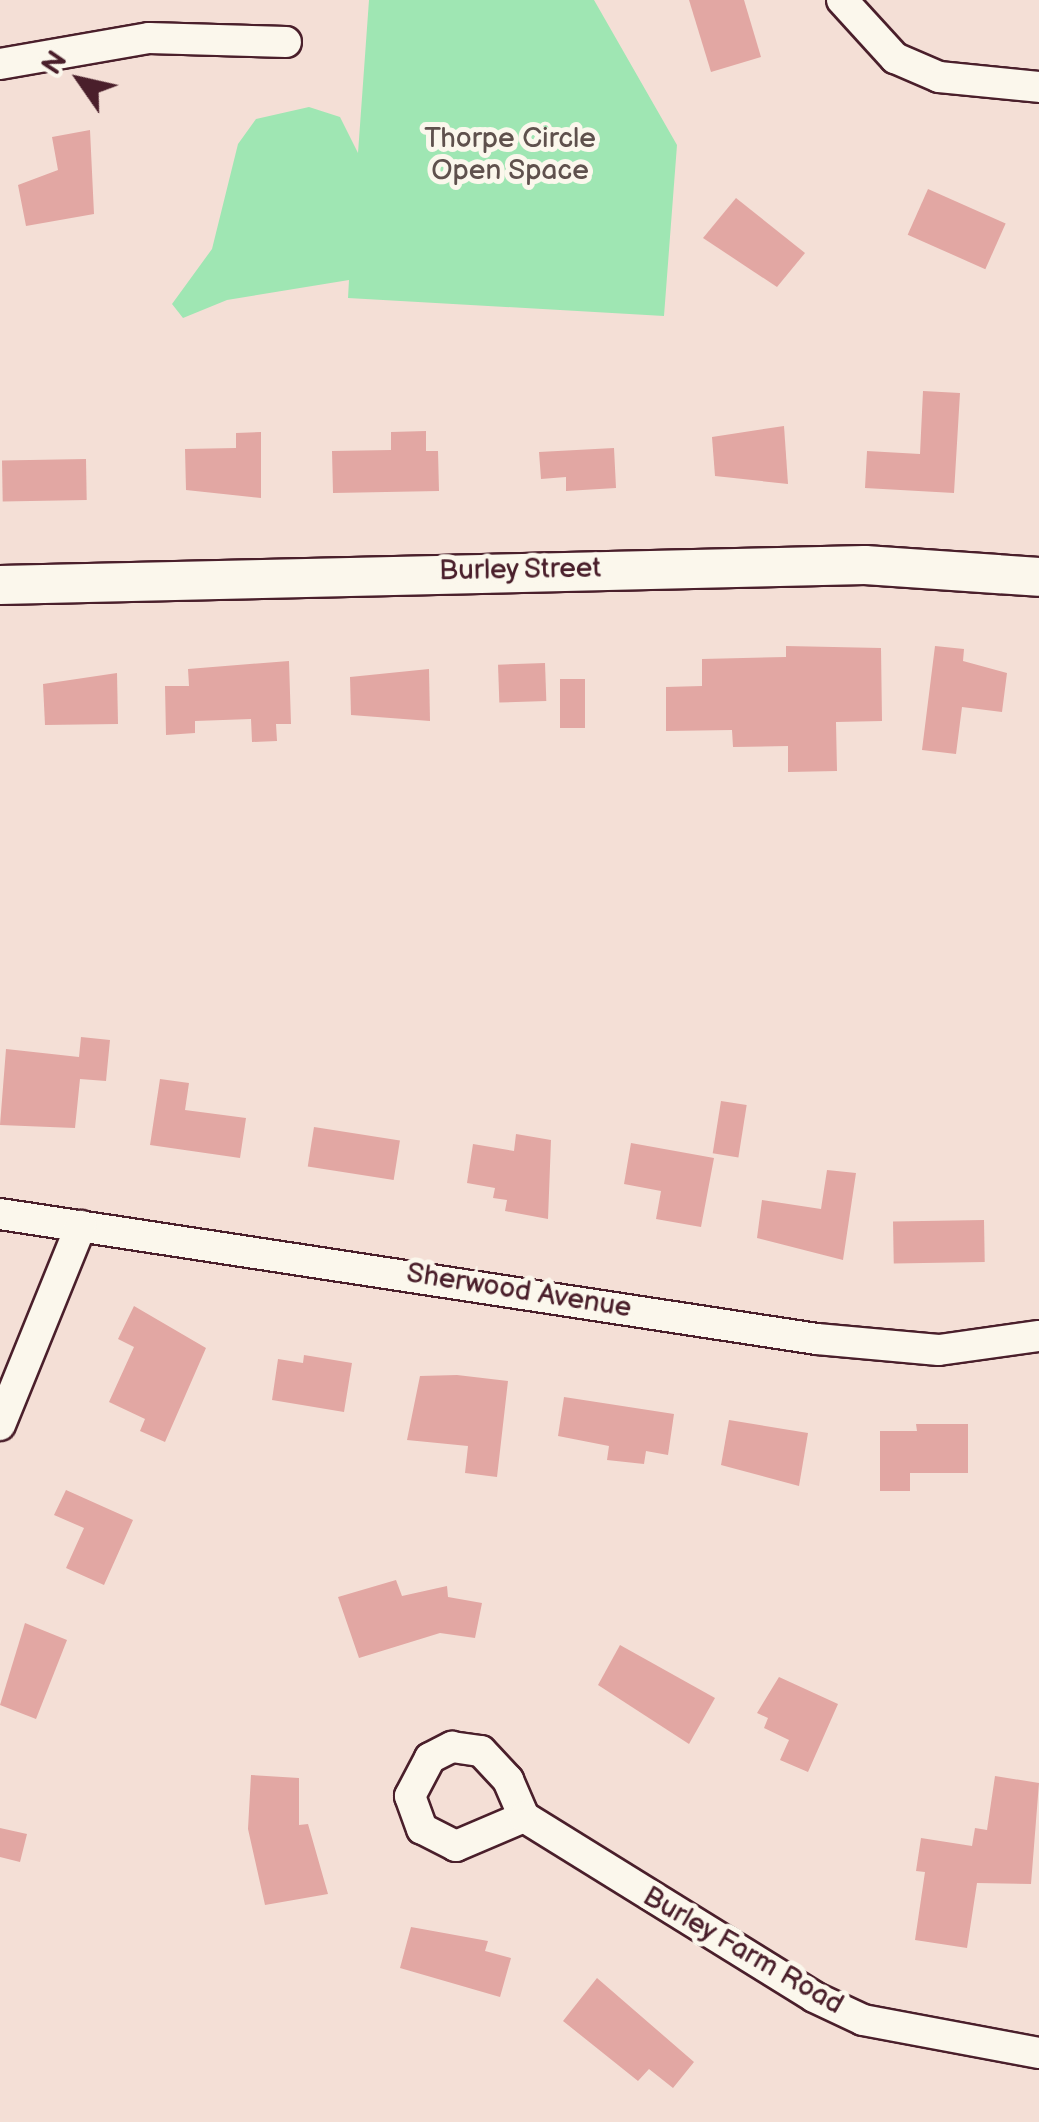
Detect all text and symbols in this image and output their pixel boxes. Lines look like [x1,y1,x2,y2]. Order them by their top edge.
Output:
north arrow [30,30,130,130]
text: N [35,45,74,81]
park label: Thorpe Circle Open Space [424,122,596,188]
street label: Burley Street [438,552,602,588]
street label: Sherwood Avenue [404,1257,634,1325]
street label: Burley Farm Road [636,1880,850,2022]

